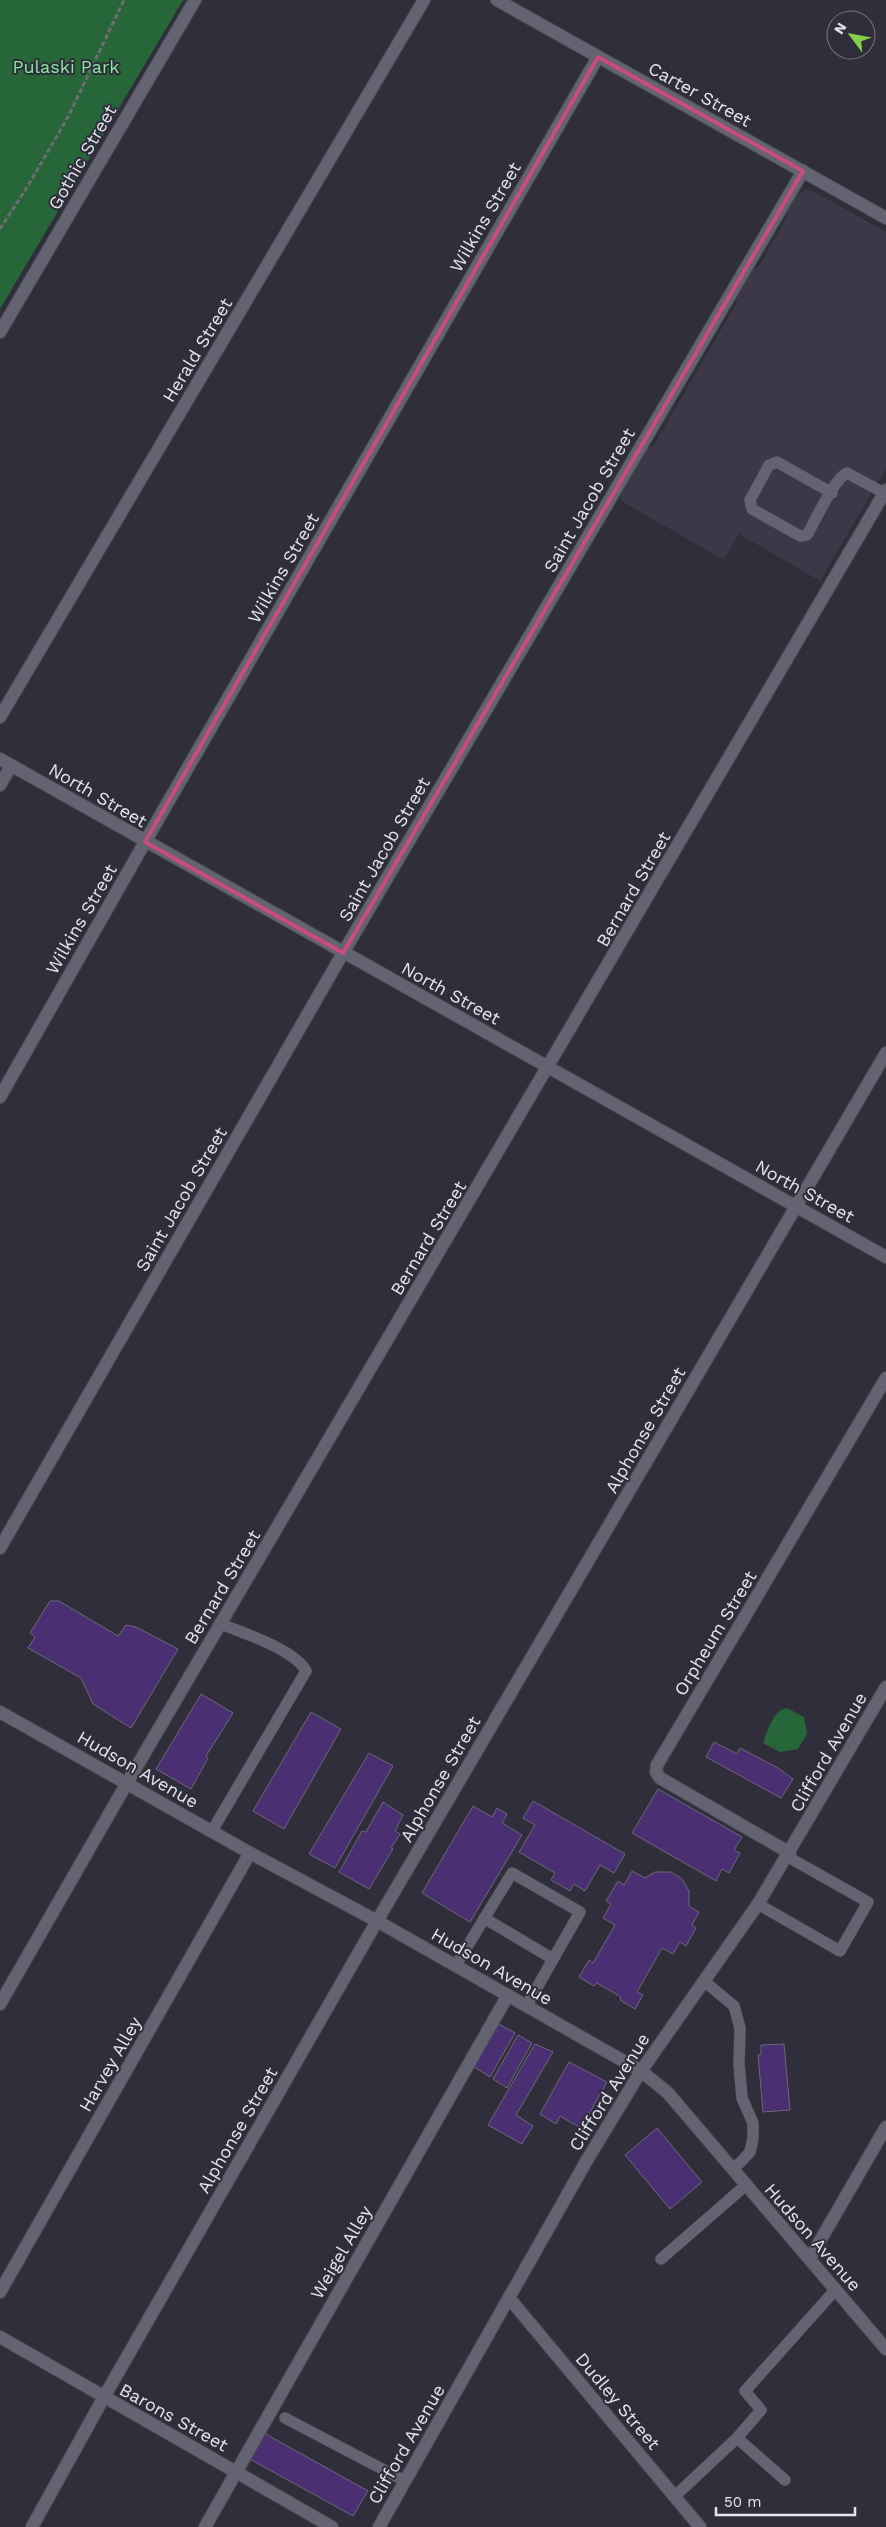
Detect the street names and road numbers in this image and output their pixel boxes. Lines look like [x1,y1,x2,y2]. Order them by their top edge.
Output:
street label: Carter Street [645,57,756,131]
street label: Gothic Street [44,100,121,213]
street label: Wilkins Street [445,158,525,276]
street label: Herald Street [158,294,237,406]
street label: Saint Jacob Street [539,424,639,576]
street label: Wilkins Street [243,509,323,627]
street label: North Street [45,758,151,832]
street label: Saint Jacob Street [334,773,434,925]
street label: Bernard Street [592,827,675,950]
street label: Wilkins Street [41,860,121,978]
street label: North Street [398,957,504,1029]
street label: Saint Jacob Street [131,1123,231,1275]
street label: North Street [752,1155,858,1227]
street label: Bernard Street [386,1177,471,1299]
street label: Alphonse Street [600,1363,690,1497]
street label: Bernard Street [180,1526,265,1648]
street label: Orpheum Street [669,1566,761,1699]
street label: Clifford Avenue [785,1688,871,1816]
street label: Alphonse Street [395,1712,485,1846]
street label: Hudson Avenue [74,1726,202,1812]
street label: Hudson Avenue [428,1923,556,2009]
street label: Harvey Alley [74,2012,146,2115]
street label: Clifford Avenue [564,2029,654,2155]
street label: Alphonse Street [192,2063,282,2197]
street label: Hudson Avenue [760,2179,866,2295]
street label: Weigel Alley [306,2201,377,2302]
street label: Dudley Street [571,2348,665,2454]
street label: Barons Street [116,2379,232,2456]
street label: Clifford Avenue [363,2380,449,2508]

